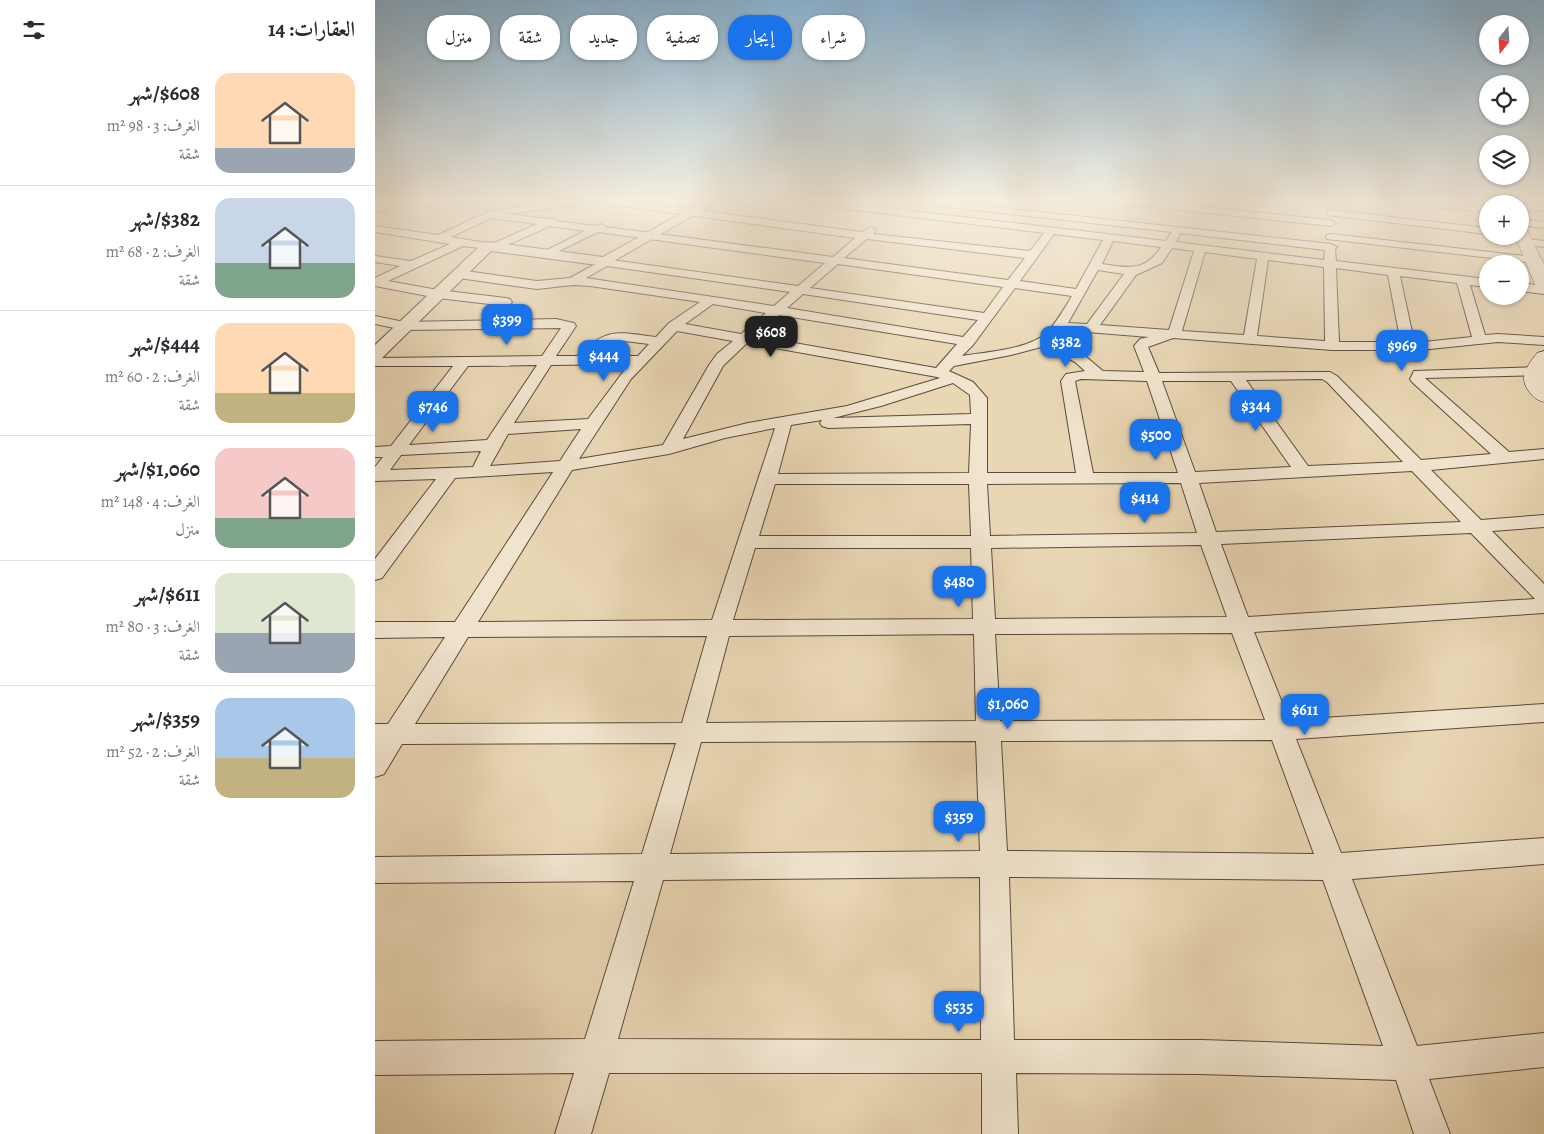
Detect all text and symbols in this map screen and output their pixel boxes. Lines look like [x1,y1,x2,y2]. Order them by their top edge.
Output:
text: العقارات: 14 [268,15,355,43]
chip: منزل [427,15,490,60]
chip: شقة [500,15,560,60]
chip: جديد [570,15,637,60]
chip: تصفية [647,15,718,60]
chip: إيجار [728,15,792,60]
chip: شراء [802,15,865,60]
north arrow [1479,15,1529,65]
map controls [1479,15,1529,305]
icon: filters [20,16,48,44]
button: locate [1479,75,1529,125]
text: $608/شهر [129,79,200,107]
icon: home [255,93,315,153]
text: الغرف: 3 · 98 m² [107,115,200,137]
button: layers [1479,135,1529,185]
text: شقة [179,143,200,165]
button: + [1479,195,1529,245]
text: $382/شهر [130,205,200,233]
icon: home [255,218,315,278]
text: الغرف: 2 · 68 m² [106,241,200,263]
button: − [1479,255,1529,305]
text: شقة [179,269,200,291]
pin: $399 [477,304,537,346]
text: $399 [492,309,522,331]
pin: $608 [741,316,801,358]
text: $608 [756,321,786,343]
pin: $382 [1036,326,1096,368]
text: $444/شهر [130,330,200,358]
pin: $969 [1372,330,1432,372]
text: $382 [1051,331,1081,353]
text: $969 [1387,335,1417,357]
pin: $444 [574,340,634,382]
icon: home [255,343,315,403]
text: $444 [589,345,619,367]
text: الغرف: 2 · 60 m² [105,366,200,388]
pin: $746 [403,390,463,433]
pin: $344 [1226,390,1286,432]
text: شقة [179,394,200,416]
text: $344 [1241,395,1271,417]
text: $746 [418,396,448,418]
pin: $500 [1126,418,1186,461]
text: $500 [1141,424,1171,446]
text: $1,060/شهر [115,455,200,483]
icon: home [255,468,315,528]
pin: $414 [1115,482,1175,524]
text: $414 [1131,487,1159,509]
text: الغرف: 4 · 148 m² [101,491,200,513]
text: منزل [175,519,200,541]
pin: $480 [929,566,989,608]
text: $480 [944,571,974,593]
text: $611/شهر [134,580,200,608]
icon: home [255,593,315,653]
text: الغرف: 3 · 80 m² [105,616,200,638]
text: شقة [179,644,200,666]
pin: $1,060 [967,688,1049,730]
text: $1,060 [987,693,1029,715]
pin: $611 [1275,694,1335,736]
text: $611 [1292,699,1318,721]
text: $359/شهر [131,705,200,733]
icon: home [255,718,315,778]
text: الغرف: 2 · 52 m² [106,741,200,763]
text: شقة [179,769,200,791]
pin: $359 [929,800,989,843]
text: $359 [945,806,973,828]
pin: $535 [929,990,989,1033]
text: $535 [945,996,973,1018]

